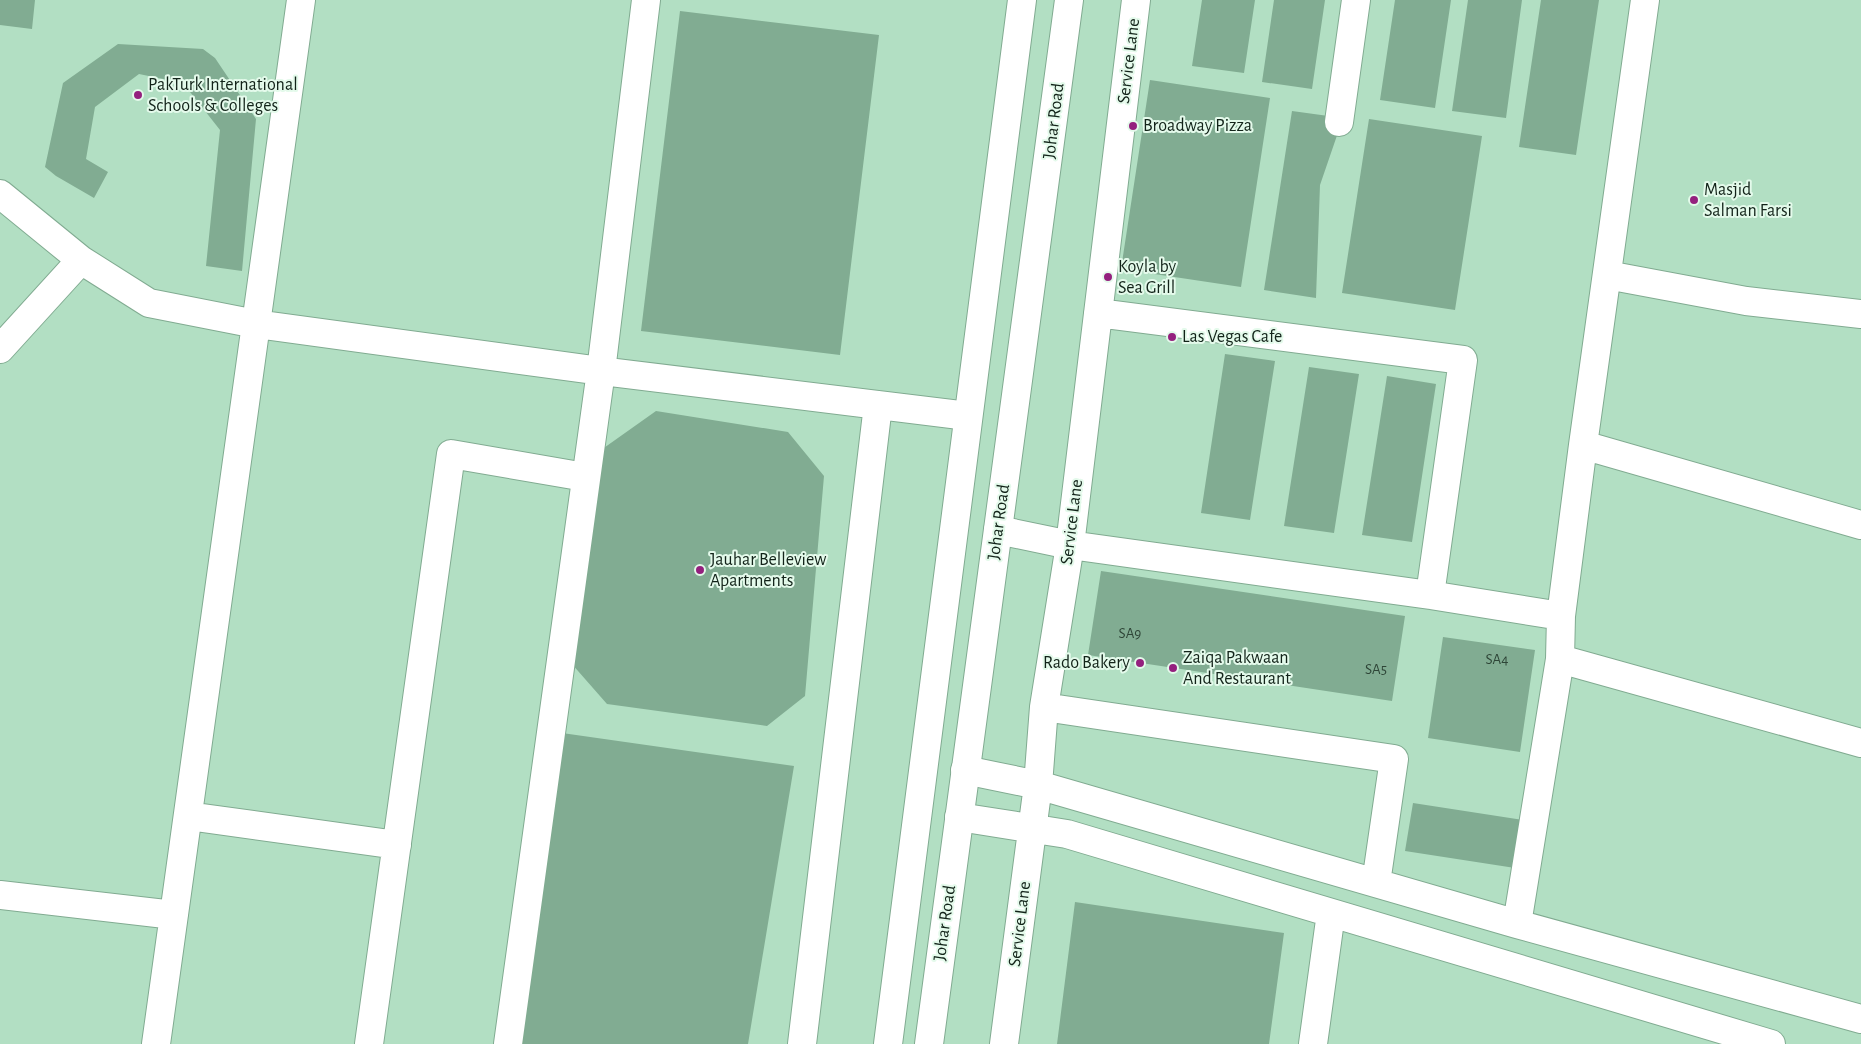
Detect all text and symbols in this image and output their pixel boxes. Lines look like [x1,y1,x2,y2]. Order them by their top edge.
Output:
street label: Service Lane [1115,17,1143,105]
place label: PakTurk International Schools & Colleges [148,76,298,115]
street label: Johar Road [1040,82,1068,160]
marker: PakTurk International Schools & Colleges [132,89,144,101]
place label: Broadway Pizza [1143,117,1252,135]
marker: Broadway Pizza [1127,120,1139,132]
place label: Masjid Salman Farsi [1704,181,1792,220]
marker: Masjid Salman Farsi [1688,194,1700,206]
place label: Koyla by Sea Grill [1118,258,1176,297]
marker: Koyla by Sea Grill [1102,271,1114,283]
place label: Las Vegas Cafe [1182,328,1282,346]
marker: Las Vegas Cafe [1166,331,1178,343]
street label: Service Lane [1058,478,1086,566]
street label: Johar Road [985,483,1013,561]
place label: Jauhar Belleview Apartments [710,551,826,590]
marker: Jauhar Belleview Apartments [694,564,706,576]
house number: SA9 [1119,626,1141,641]
place label: Zaiqa Pakwaan And Restaurant [1183,649,1291,688]
house number: SA4 [1486,652,1508,667]
place label: Rado Bakery [1043,654,1130,672]
marker: Rado Bakery [1134,657,1146,669]
marker: Zaiqa Pakwaan And Restaurant [1167,662,1179,674]
house number: SA5 [1365,662,1387,677]
street label: Service Lane [1006,880,1034,968]
street label: Johar Road [931,884,959,962]

